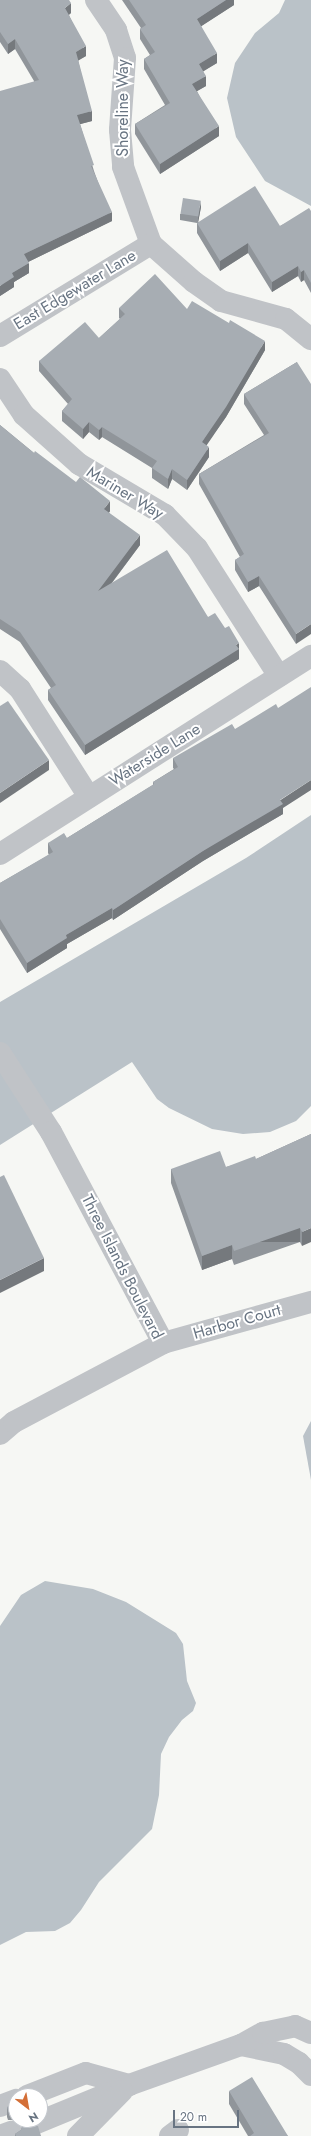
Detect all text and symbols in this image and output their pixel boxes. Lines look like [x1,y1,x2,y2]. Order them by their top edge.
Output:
street label: Shoreline Way [113,59,133,157]
street label: East Edgewater Lane [10,246,140,334]
street label: Mariner Way [83,463,167,523]
street label: Waterside Lane [106,719,204,791]
street label: Three Islands Boulevard [77,1191,167,1343]
street label: Harbor Court [191,1300,283,1344]
north arrow [8,2088,48,2128]
scale bar [175,2102,241,2128]
text: N [26,2108,42,2127]
text: 20 m [180,2108,207,2126]

